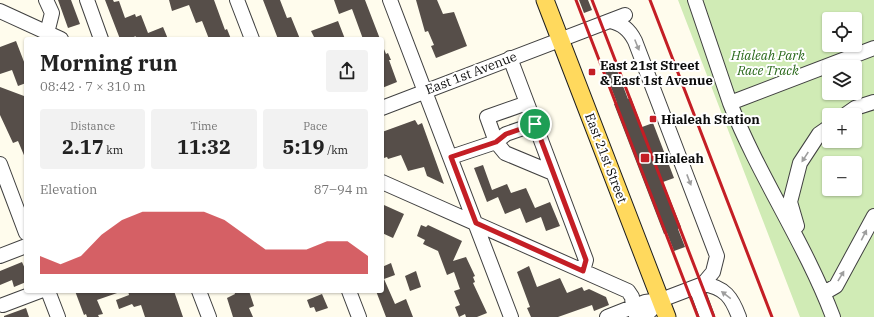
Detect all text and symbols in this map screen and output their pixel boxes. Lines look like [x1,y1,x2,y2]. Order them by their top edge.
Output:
map controls [822,12,862,196]
button: locate [822,12,862,52]
one-way arrow [634,40,640,52]
park label: Hialeah Park Race Track [730,47,805,79]
text: Morning run [40,48,178,77]
street label: East 1st Avenue [423,48,519,98]
button: share [326,50,368,92]
place label: East 21st Street & East 1st Avenue [600,57,713,89]
button: layers [822,60,862,100]
marker: East 21st Street & East 1st Avenue [587,67,597,77]
text: 08:42 · 7 × 310 m [40,78,146,95]
pin [518,107,552,141]
button: + [822,108,862,148]
street label: East 21st Street [581,110,631,206]
place label: Hialeah Station [661,111,760,128]
icon: arrive [524,113,546,135]
marker: Hialeah Station [648,114,658,124]
text: Distance [70,119,115,133]
text: Time [190,119,218,133]
text: Pace [303,119,327,133]
text: 2.17 [62,133,104,160]
text: 11:32 [177,133,231,160]
text: 5:19 [283,133,325,160]
text: km [104,143,123,157]
text: /km [325,143,348,157]
place label: Hialeah [654,150,704,167]
one-way arrow [801,151,808,162]
marker: Hialeah [639,152,651,164]
button: − [822,156,862,196]
one-way arrow [686,174,692,186]
text: Elevation [40,181,97,198]
text: 87–94 m [314,181,368,198]
one-way arrow [861,230,867,241]
one-way arrow [838,270,845,282]
one-way arrow [721,291,732,299]

